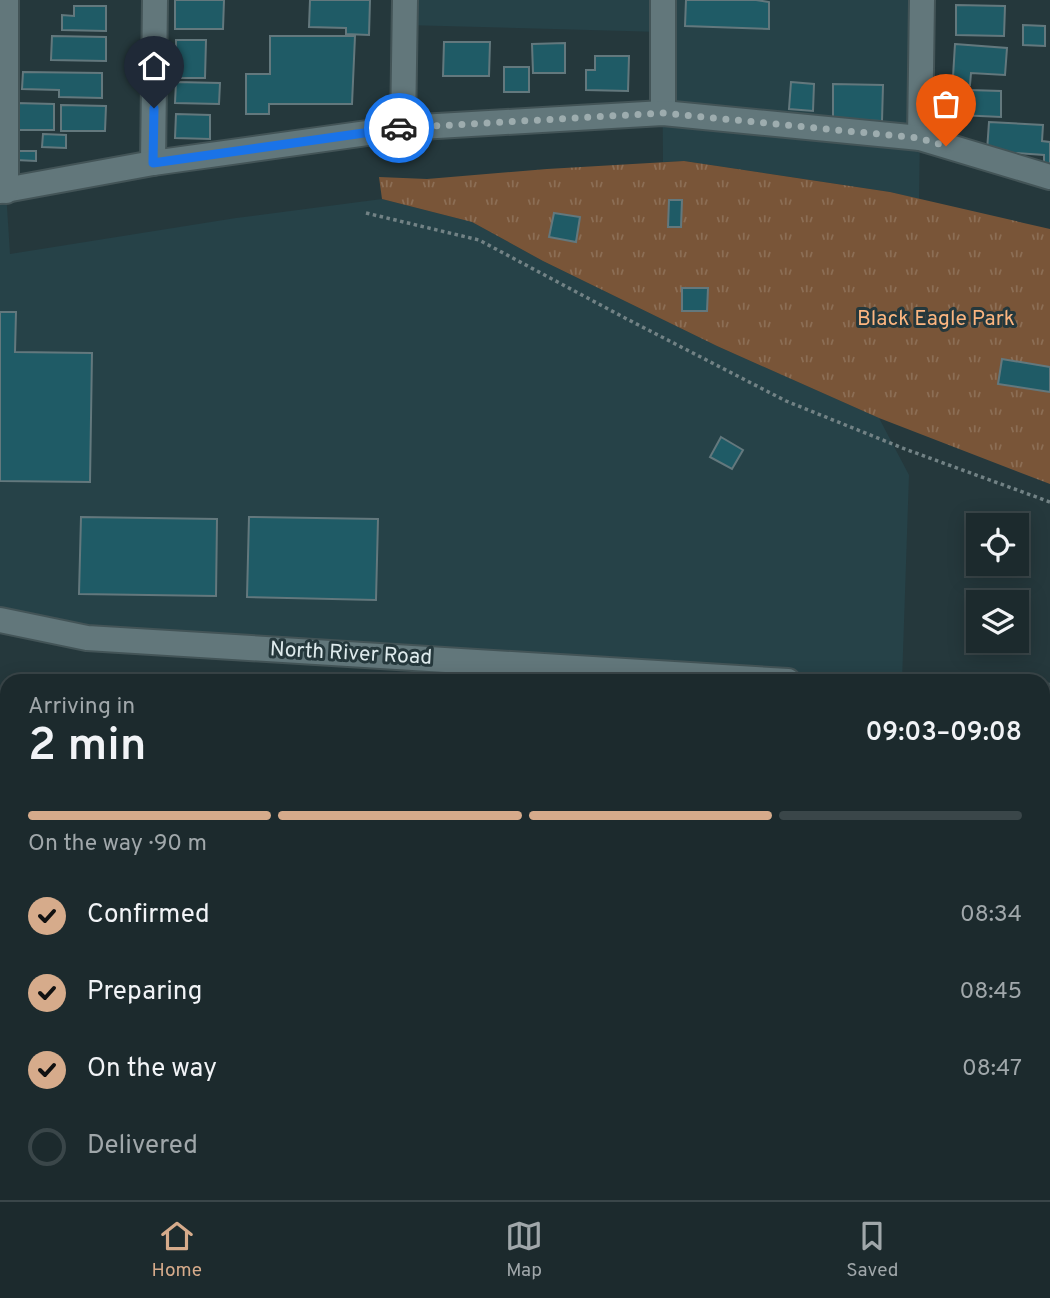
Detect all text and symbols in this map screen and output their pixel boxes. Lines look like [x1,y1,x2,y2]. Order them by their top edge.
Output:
pin [124,36,184,108]
icon: home [135,47,173,85]
pin [916,74,976,146]
icon: bag [927,85,965,123]
courier [364,93,434,163]
icon: car [380,109,418,147]
park label: Black Eagle Park [857,306,1015,333]
map controls [966,513,1029,653]
button: locate [966,513,1029,576]
button: layers [966,590,1029,653]
street label: North River Road [269,636,433,672]
text: Arriving in [28,693,135,722]
text: 09:03–09:08 [865,717,1022,750]
text: 2 min [28,718,147,777]
text: On the way · 90 m [28,830,207,859]
icon: check [28,897,66,935]
text: Confirmed [87,899,210,932]
text: 08:34 [960,901,1022,930]
icon: check [28,974,66,1012]
text: Preparing [87,976,202,1009]
text: 08:45 [959,978,1022,1007]
icon: check [28,1051,66,1089]
text: On the way [87,1053,217,1086]
text: 08:47 [962,1055,1022,1084]
text: Delivered [87,1130,198,1163]
tab: Home [152,1217,202,1283]
tab: Map [505,1217,543,1283]
tab: Saved [846,1217,898,1283]

